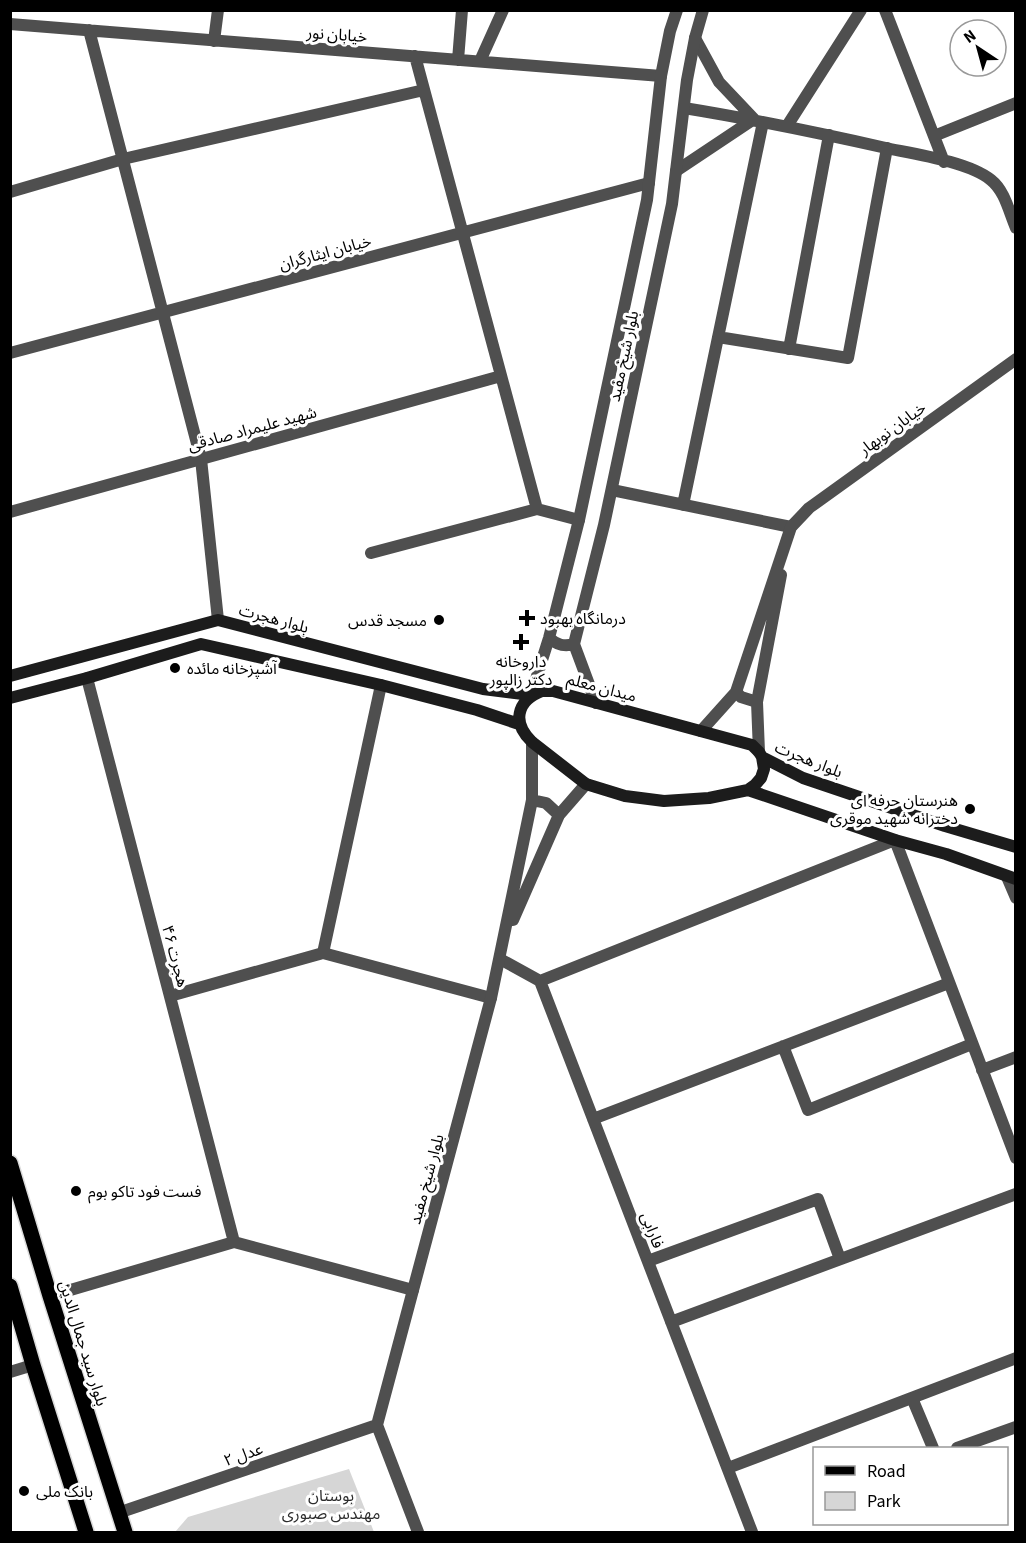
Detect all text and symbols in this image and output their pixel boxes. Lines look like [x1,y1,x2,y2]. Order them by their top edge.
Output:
north arrow [948,18,1008,78]
street label: خیابان نور [305,22,368,48]
text: N [959,25,981,49]
street label: خیابان ایثارگران [277,230,374,276]
street label: بلوار شیخ مفید [604,309,645,404]
street label: خیابان نوبهار [854,397,931,461]
street label: شهید علیمراد صادقی [185,401,319,457]
street label: بلوار هجرت [237,599,311,639]
place label: درمانگاه بهبود [540,608,626,630]
marker: درمانگاه بهبود [518,609,536,627]
place label: مسجد قدس [348,610,427,632]
marker: مسجد قدس [432,613,446,627]
marker: داروخانه دکتر زالپور [514,635,528,649]
place label: داروخانه دکتر زالپور [489,651,552,691]
place label: آشپزخانه مائده [187,658,278,680]
marker: آشپزخانه مائده [168,661,182,675]
street label: میدان معلم [564,668,639,709]
street label: بلوار هجرت [772,736,846,783]
place label: هنرستان حرفه ای دخترانه شهید موقری [830,790,958,830]
marker: هنرستان حرفه ای دخترانه شهید موقری [963,802,977,816]
street label: هجرت ۴۶ [156,923,194,990]
street label: بلوار شیخ مفید [404,1132,451,1227]
place label: فست فود تاکو بوم [88,1181,201,1204]
marker: فست فود تاکو بوم [69,1184,83,1198]
street label: فارابی [635,1209,669,1252]
street label: بلوار سید جمال الدین [53,1278,113,1409]
street label: عدل ۲ [221,1438,266,1472]
legend [813,1447,1008,1525]
text: Road [867,1459,906,1484]
place label: بانک ملی [36,1481,93,1503]
marker: بانک ملی [17,1484,31,1498]
park label: بوستان مهندس صبوری [282,1485,380,1525]
text: Park [867,1489,901,1514]

